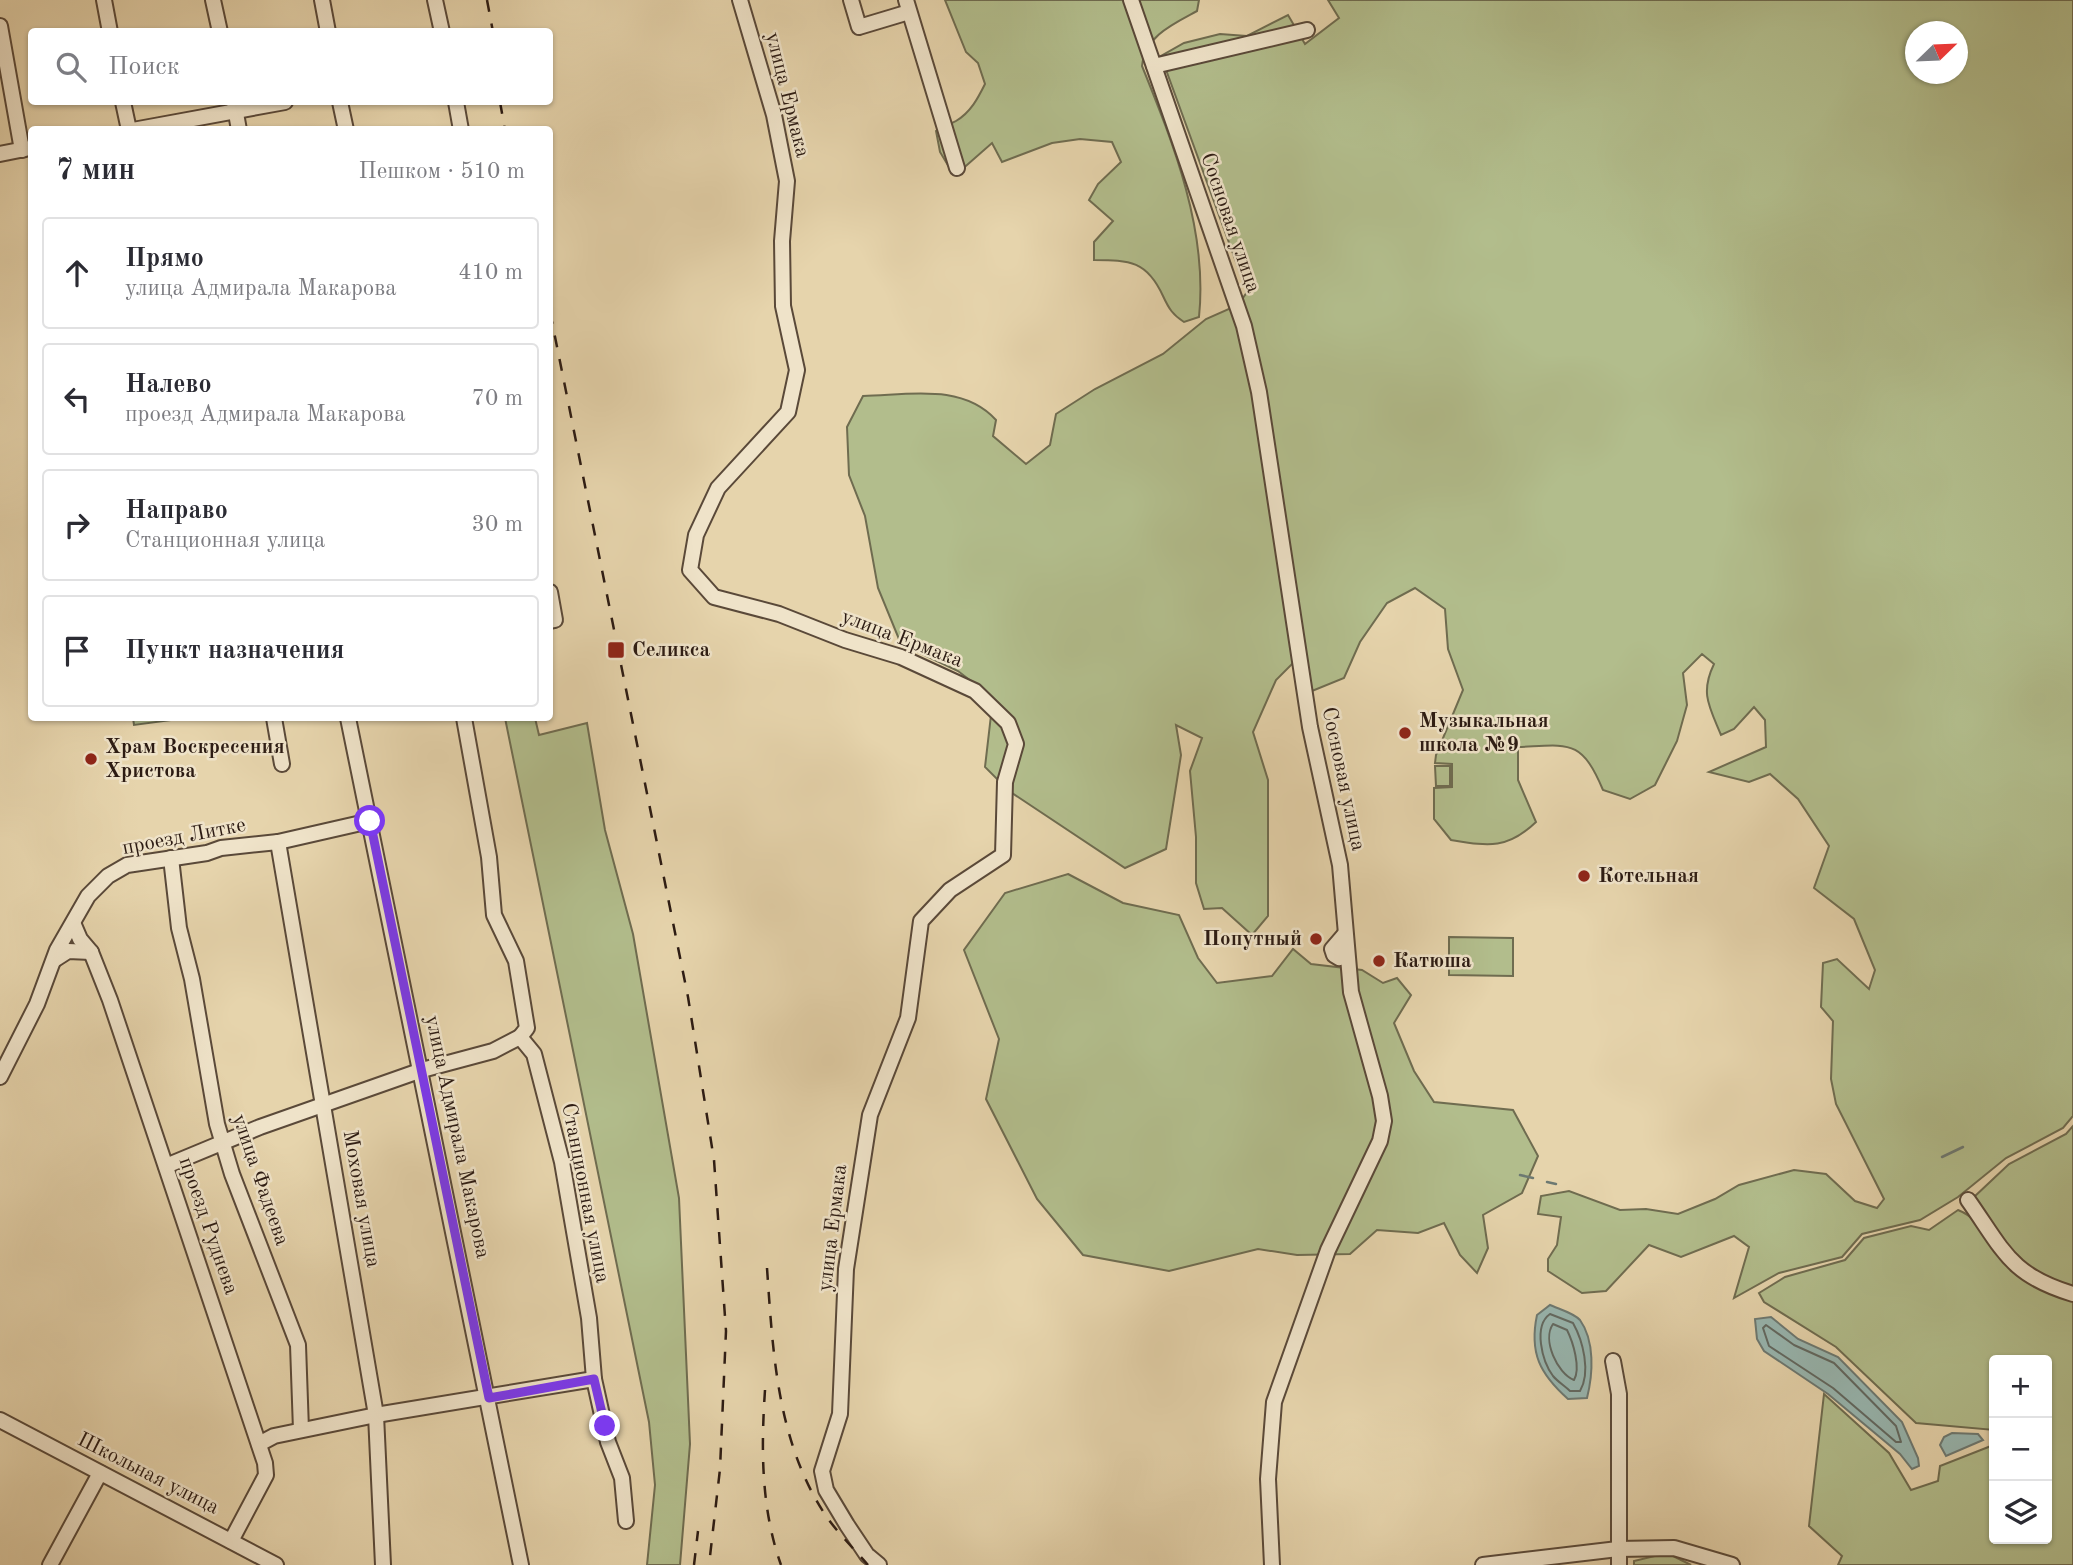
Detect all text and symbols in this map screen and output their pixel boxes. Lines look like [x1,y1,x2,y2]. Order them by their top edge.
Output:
north arrow [1905,21,1968,84]
search box [28,28,553,105]
street label: улица Ермака [761,30,813,160]
icon: search [52,48,90,86]
text: Поиск [108,54,180,80]
street label: Сосновая улица [1196,150,1264,296]
text: 7 мин [56,156,135,186]
text: Пешком · 510 m [359,160,525,183]
text: Прямо [125,246,204,272]
icon: ahead [58,254,96,292]
text: 410 m [458,261,523,284]
text: улица Адмирала Макарова [125,277,397,300]
text: Налево [125,372,212,398]
icon: left [58,380,96,418]
text: 70 m [472,387,523,410]
text: проезд Адмирала Макарова [125,403,406,426]
text: Направо [125,498,228,524]
icon: right [58,506,96,544]
text: 30 m [472,513,523,536]
text: Станционная улица [125,529,325,552]
street label: улица Ермака [838,606,966,672]
icon: arrive [58,632,96,670]
text: Пункт назначения [125,638,344,664]
marker: Селикса [606,640,626,660]
place label: Селикса [632,640,711,661]
street label: Сосновая улица [1317,705,1369,853]
place label: Музыкальная школа №9 [1419,711,1549,756]
marker: Музыкальная школа №9 [1397,725,1413,741]
place label: Храм Воскресения Христова [105,737,285,782]
marker: Храм Воскресения Христова [83,751,99,767]
route start [354,805,385,836]
street label: проезд Литке [120,815,248,859]
place label: Котельная [1598,866,1699,887]
marker: Котельная [1576,868,1592,884]
place label: Попутный [1203,929,1302,950]
marker: Попутный [1308,931,1324,947]
place label: Катюша [1393,951,1472,972]
marker: Катюша [1371,953,1387,969]
street label: улица Адмирала Макарова [421,1013,493,1261]
street label: Станционная улица [557,1101,613,1285]
street label: улица Фадеева [228,1111,292,1249]
street label: Моховая улица [339,1129,383,1269]
street label: проезд Руднева [175,1154,241,1298]
street label: улица Ермака [815,1163,851,1293]
map controls [1989,1355,2052,1544]
button: + [1989,1355,2052,1418]
route end [589,1410,620,1441]
button: − [1989,1418,2052,1481]
street label: Школьная улица [74,1429,222,1519]
button: layers [1989,1481,2052,1544]

